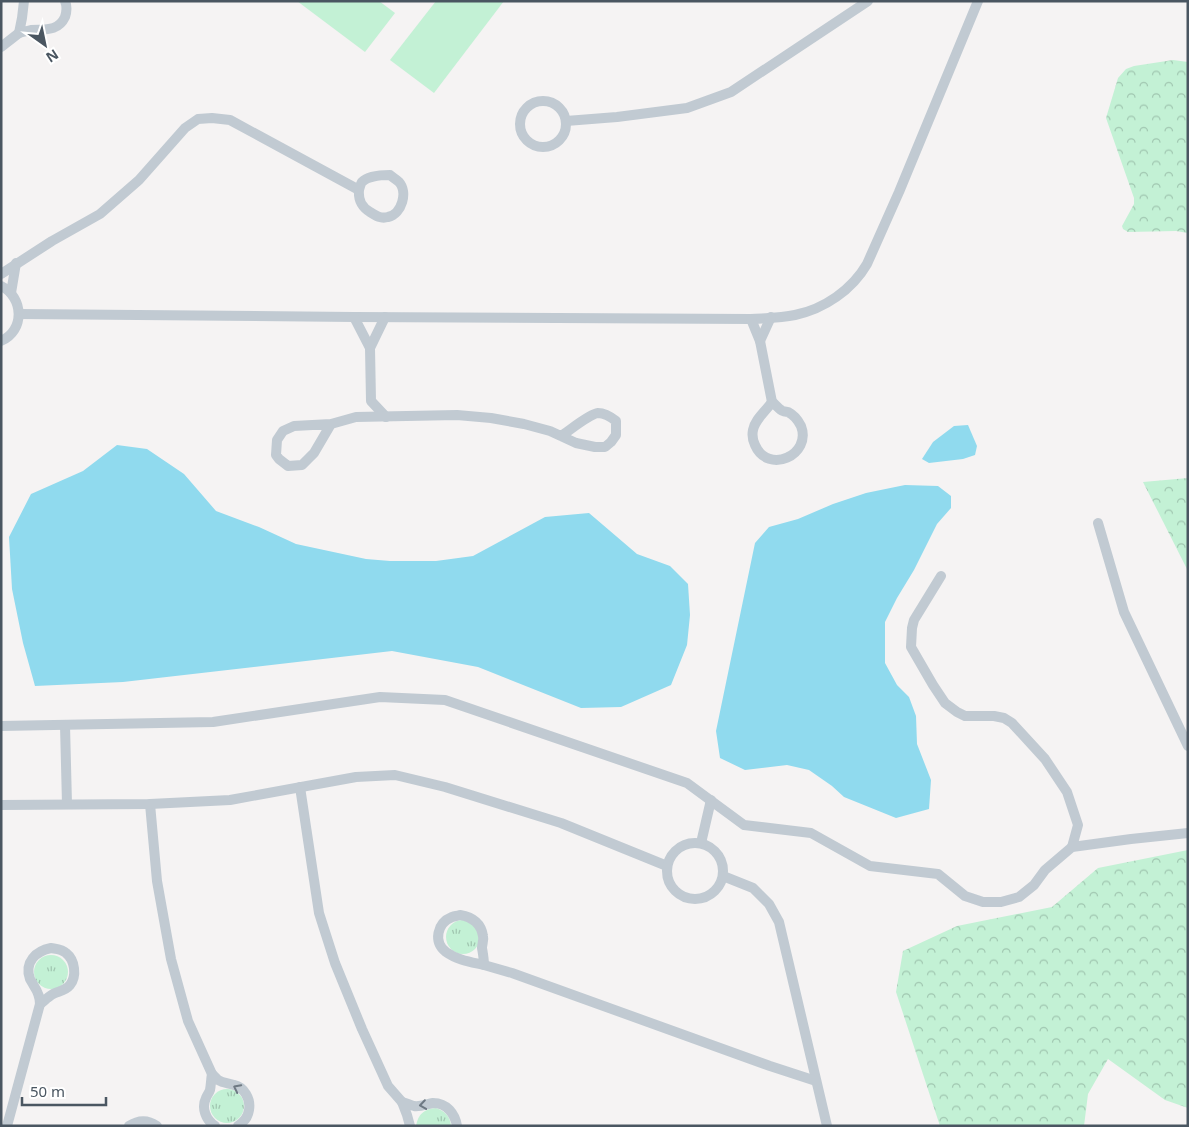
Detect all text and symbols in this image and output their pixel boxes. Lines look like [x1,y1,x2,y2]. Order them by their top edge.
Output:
north arrow [20,20,70,70]
text: N [42,45,62,67]
scale bar [22,1074,106,1106]
text: 50 m [30,1081,65,1101]
one-way arrow [233,1084,242,1094]
one-way arrow [419,1099,427,1110]

